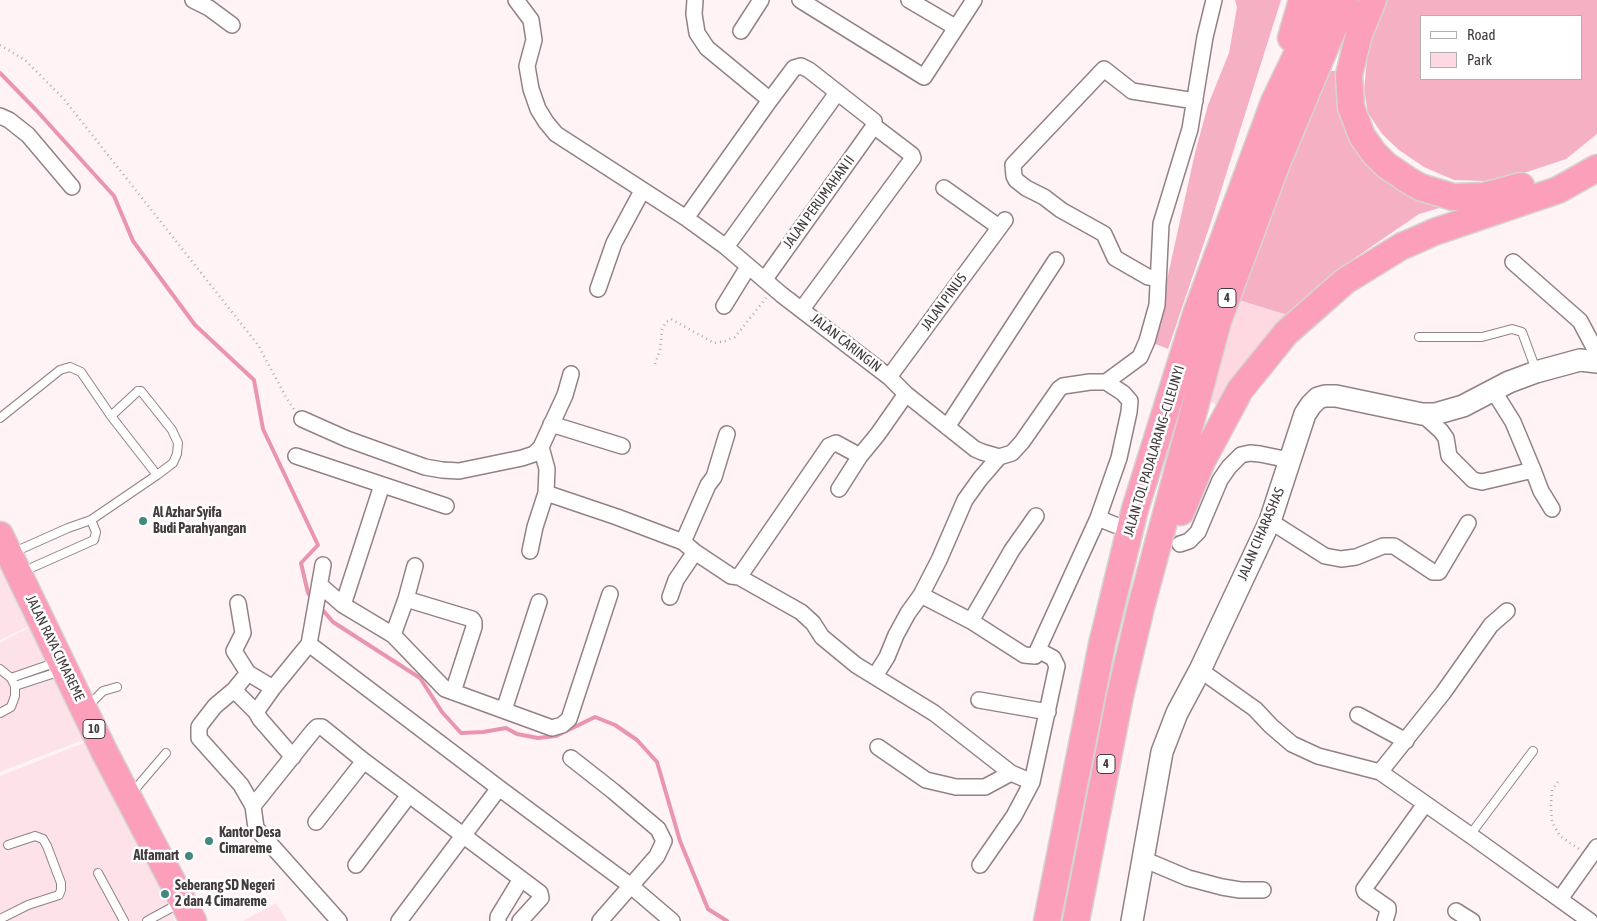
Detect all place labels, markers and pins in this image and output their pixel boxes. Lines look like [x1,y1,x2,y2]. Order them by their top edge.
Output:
place label: Al Azhar Syifa Budi Parahyangan [153,505,246,538]
marker: Al Azhar Syifa Budi Parahyangan [137,515,149,527]
place label: Kantor Desa Cimareme [219,825,281,858]
marker: Kantor Desa Cimareme [203,835,215,847]
place label: Alfamart [133,848,179,864]
marker: Alfamart [183,850,195,862]
place label: Seberang SD Negeri 2 dan 4 Cimareme [175,878,275,910]
marker: Seberang SD Negeri 2 dan 4 Cimareme [159,888,171,900]

